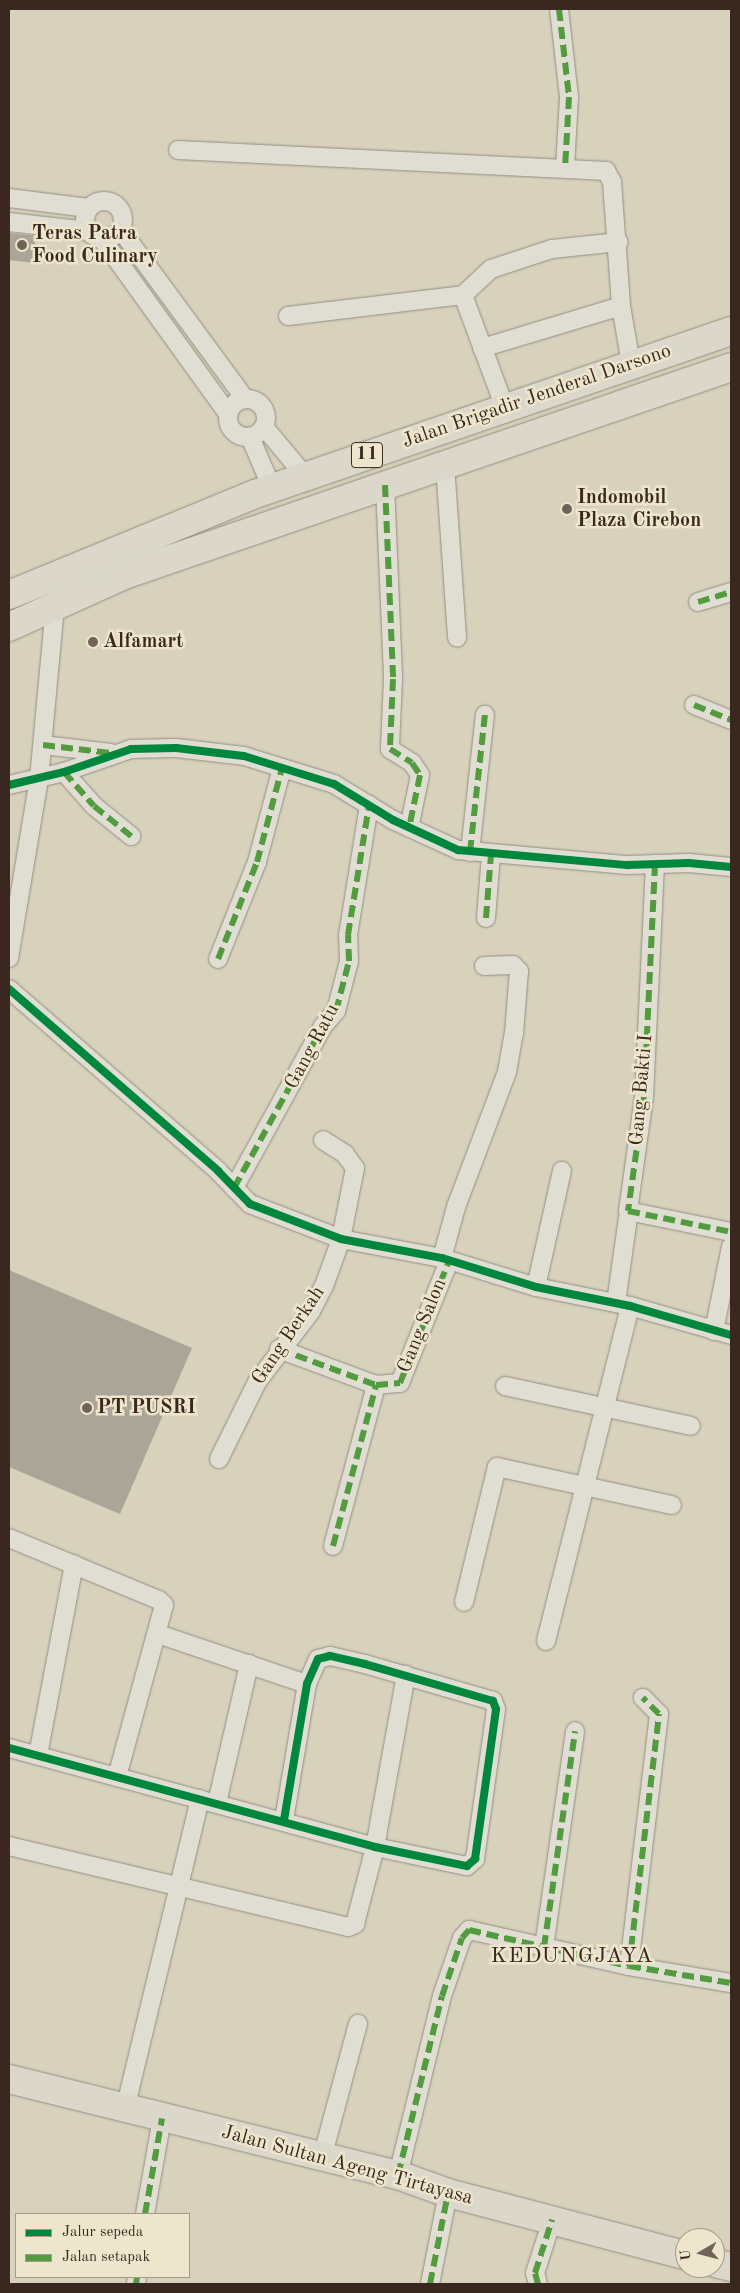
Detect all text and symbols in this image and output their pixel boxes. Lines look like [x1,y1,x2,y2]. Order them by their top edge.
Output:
place label: Teras Patra Food Culinary [32,222,158,269]
marker: Teras Patra Food Culinary [16,239,28,251]
street label: Jalan Brigadir Jenderal Darsono [399,340,675,454]
road number: 11 [351,438,383,472]
place label: Indomobil Plaza Cirebon [577,486,701,533]
marker: Indomobil Plaza Cirebon [561,503,573,515]
place label: Alfamart [103,630,184,654]
marker: Alfamart [87,636,99,648]
street label: Gang Ratu [280,1000,346,1094]
street label: Gang Bakti I [625,1033,659,1147]
street label: Gang Salon [393,1275,453,1377]
street label: Gang Berkah [247,1282,331,1390]
place label: PT PUSRI [97,1396,196,1420]
marker: PT PUSRI [81,1402,93,1414]
district label: KEDUNGJAYA [489,1944,655,1970]
street label: Jalan Sultan Ageng Tirtayasa [219,2121,475,2211]
legend [15,2213,190,2278]
text: Jalur sepeda [62,2225,143,2240]
north arrow [675,2228,725,2278]
text: U [678,2248,694,2261]
text: Jalan setapak [62,2250,150,2265]

